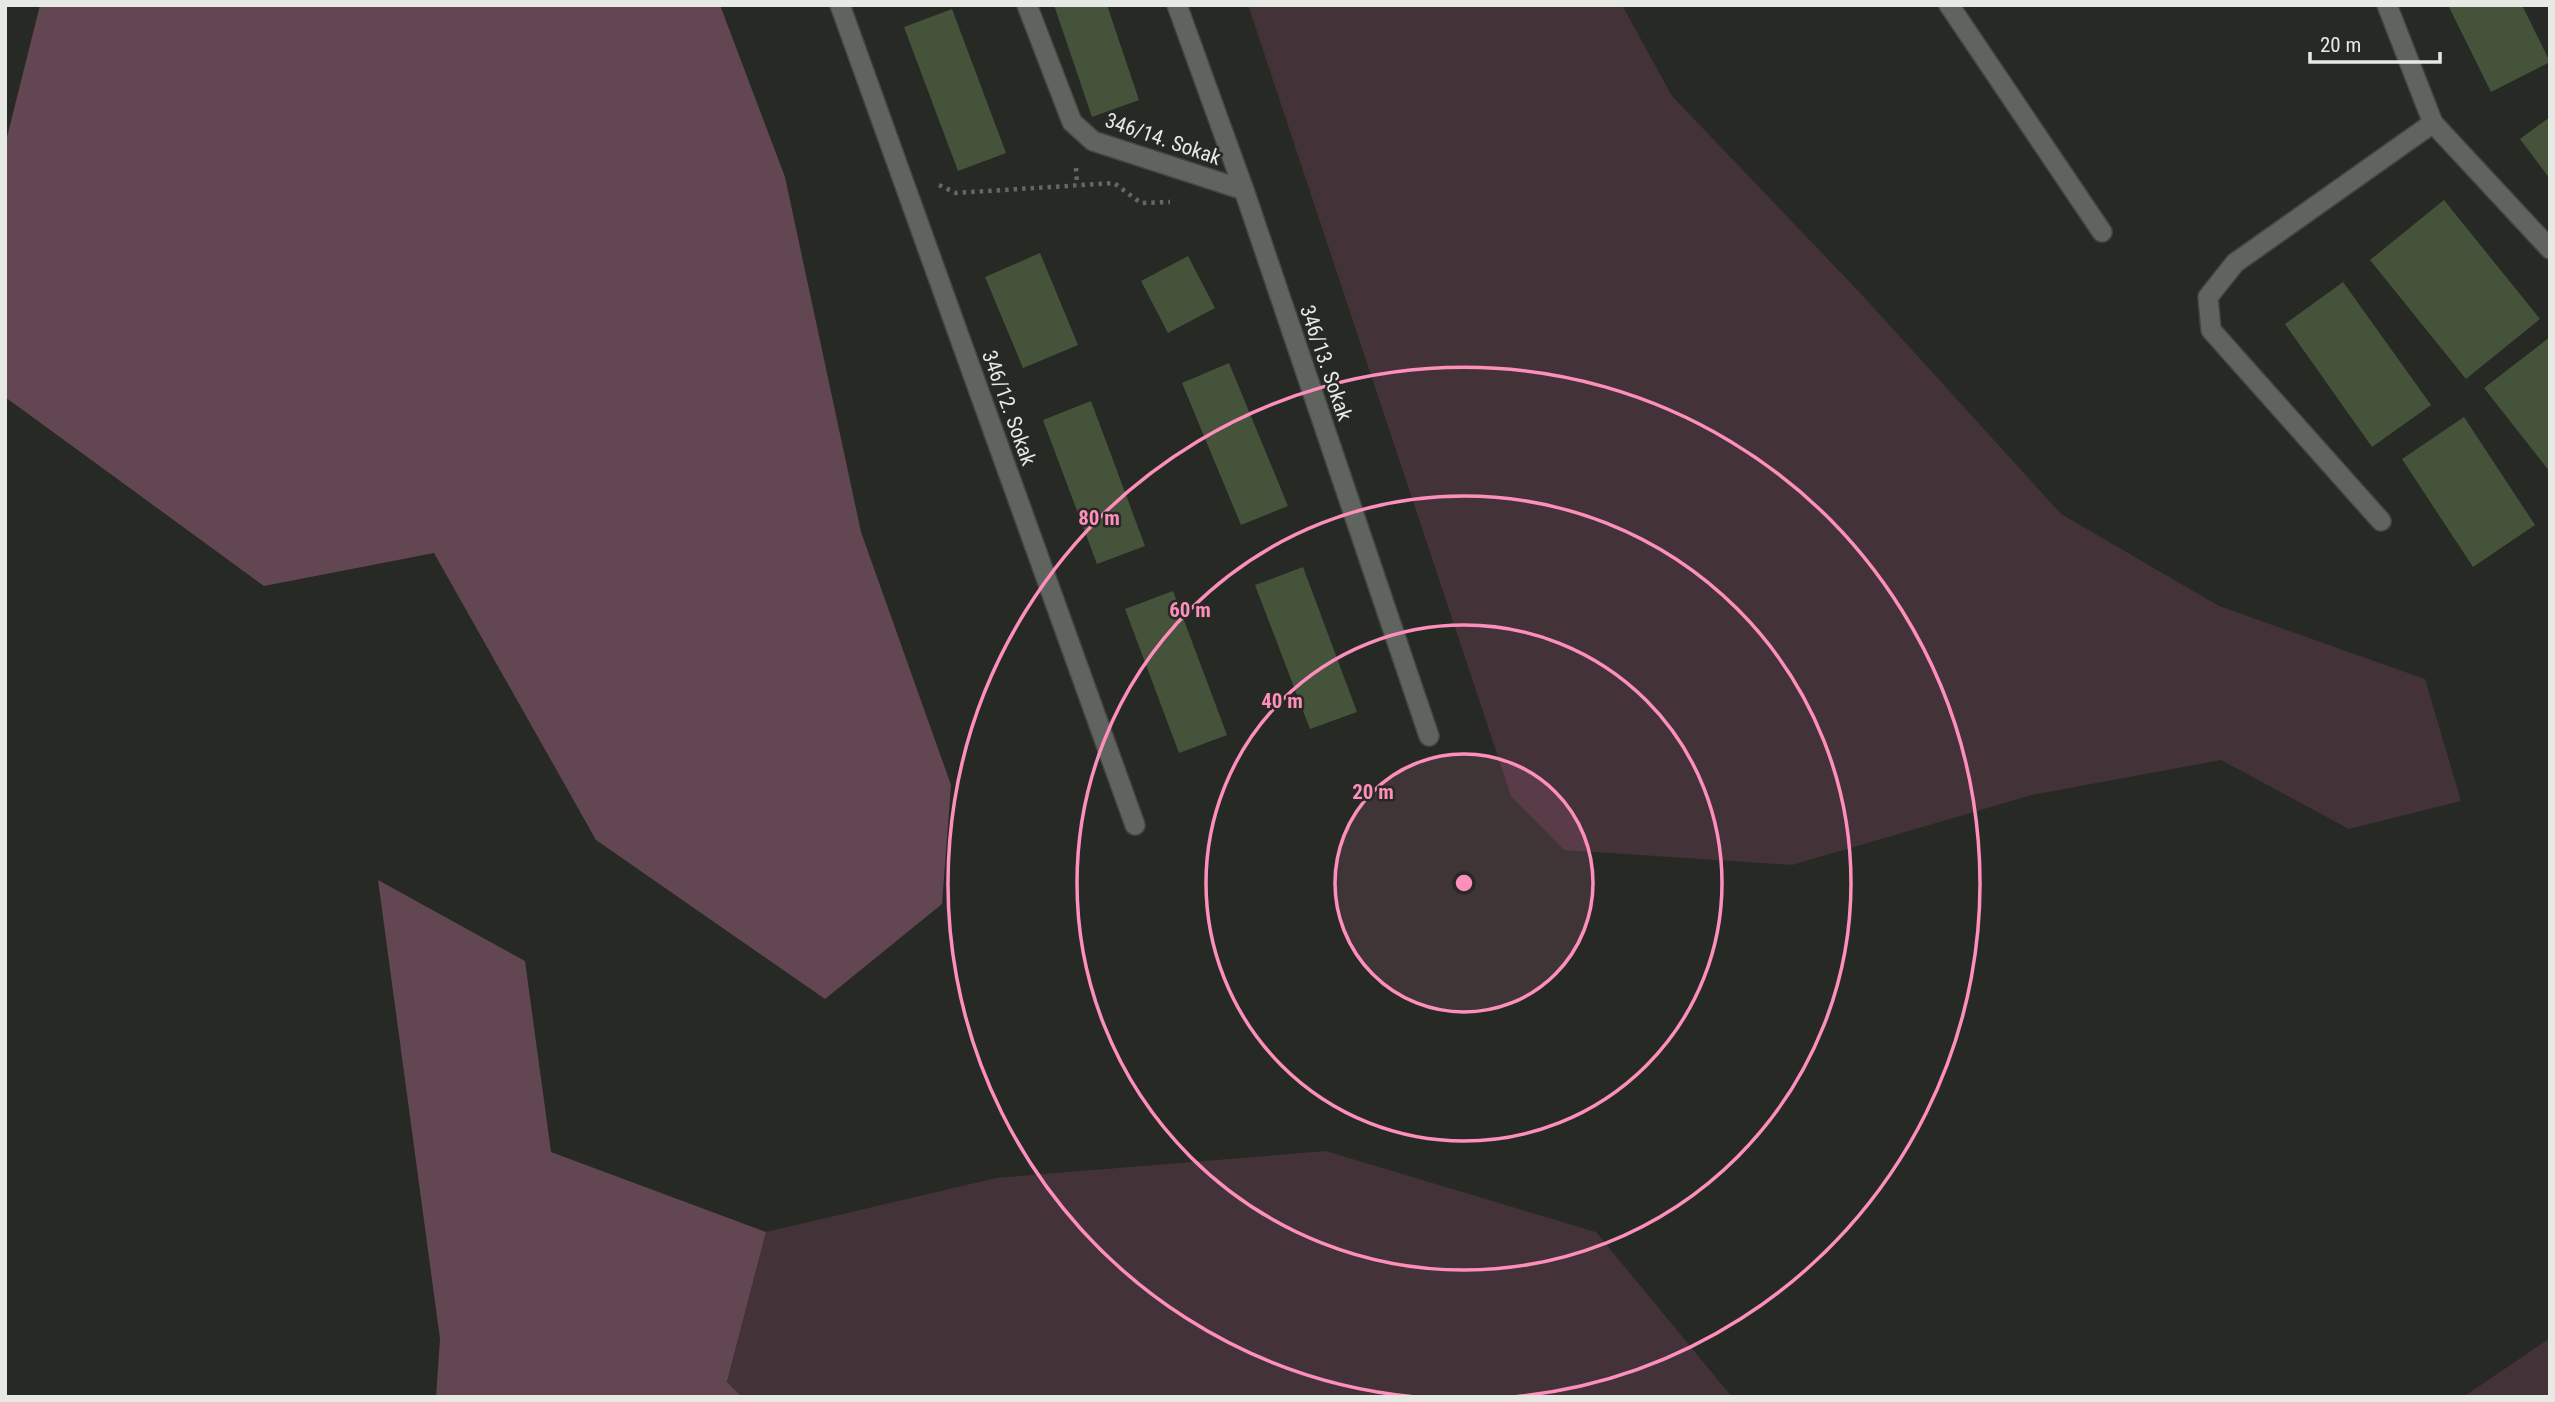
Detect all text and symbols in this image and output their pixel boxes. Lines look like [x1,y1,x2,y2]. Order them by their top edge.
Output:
scale bar [2310,21,2440,65]
text: 20 m [2320,33,2361,57]
street label: 346/14. Sokak [1102,108,1224,170]
street label: 346/13. Sokak [1295,302,1357,424]
street label: 346/12. Sokak [977,347,1041,469]
text: 80 m [1078,506,1120,530]
text: 60 m [1169,598,1211,622]
text: 40 m [1261,689,1303,713]
text: 20 m [1352,780,1394,804]
centre of rings [1452,871,1476,895]

